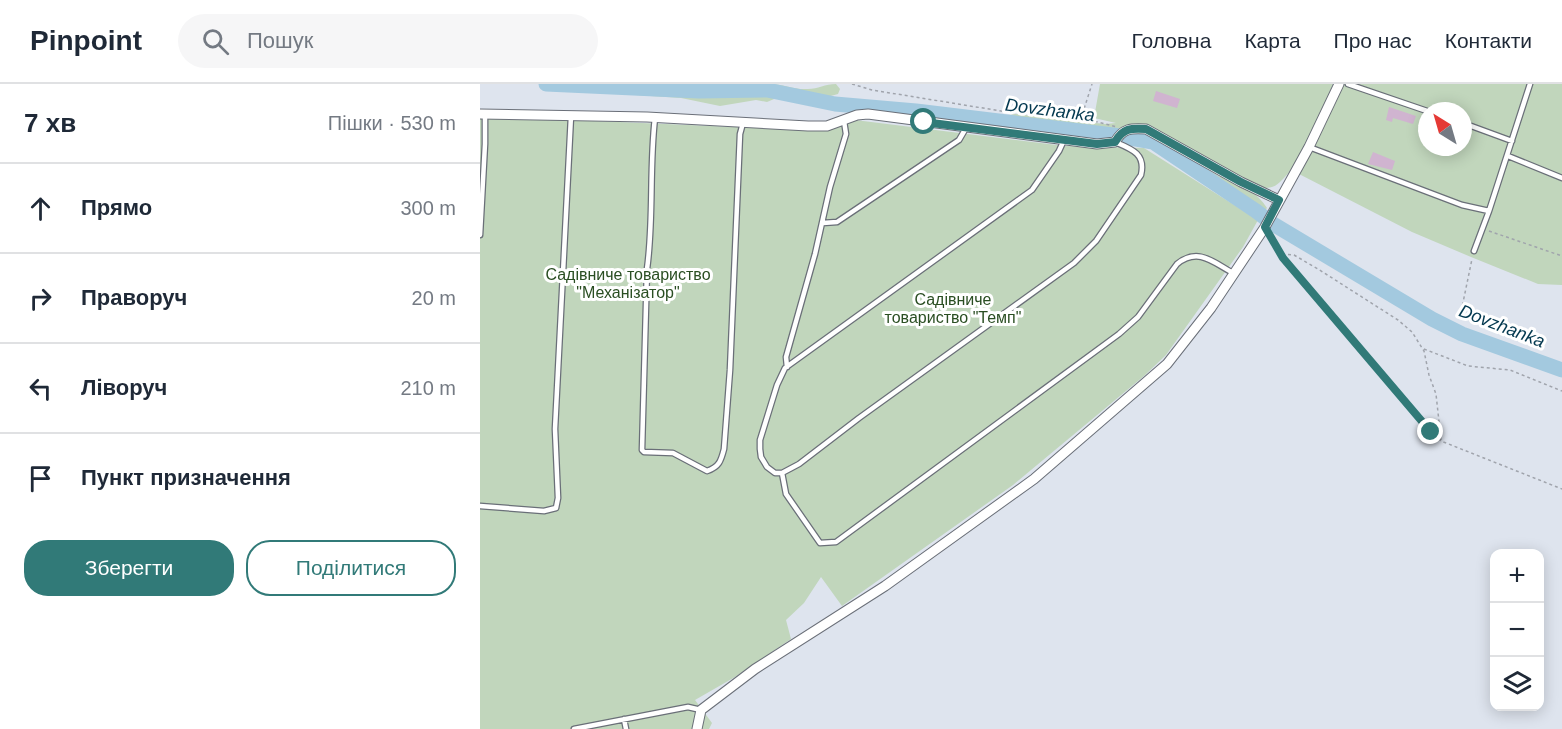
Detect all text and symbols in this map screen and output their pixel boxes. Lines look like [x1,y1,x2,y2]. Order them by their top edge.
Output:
search box [178,14,598,68]
text: Pinpoint [30,25,142,56]
icon: search [199,25,232,58]
text: Пошук [247,28,313,53]
text: Головна [1132,29,1211,52]
text: Карта [1244,29,1301,52]
text: Про нас [1334,29,1412,52]
text: Контакти [1445,29,1532,52]
water label: Dovzhanka [1004,95,1096,125]
north arrow [1418,102,1472,156]
text: 7 хв [24,108,76,138]
route start [910,108,936,134]
text: Пішки · 530 m [328,112,456,134]
icon: ahead [24,192,57,225]
text: Прямо [81,195,152,220]
text: 300 m [400,197,456,219]
park label: Садівниче товариство "Механізатор" [545,266,711,301]
icon: right [24,282,57,315]
text: Праворуч [81,285,187,310]
text: 20 m [412,287,456,309]
park label: Садівниче товариство "Темп" [885,291,1021,326]
water label: Dovzhanka [1456,301,1548,351]
icon: left [24,372,57,405]
text: Ліворуч [81,375,167,400]
text: 210 m [400,377,456,399]
route end [1417,418,1443,444]
icon: arrive [24,462,57,495]
text: Пункт призначення [81,465,291,490]
button: Зберегти [24,540,234,596]
button: Поділитися [246,540,456,596]
map controls [1490,549,1544,711]
button: + [1490,549,1544,603]
button: − [1490,603,1544,657]
button: layers [1490,657,1544,711]

